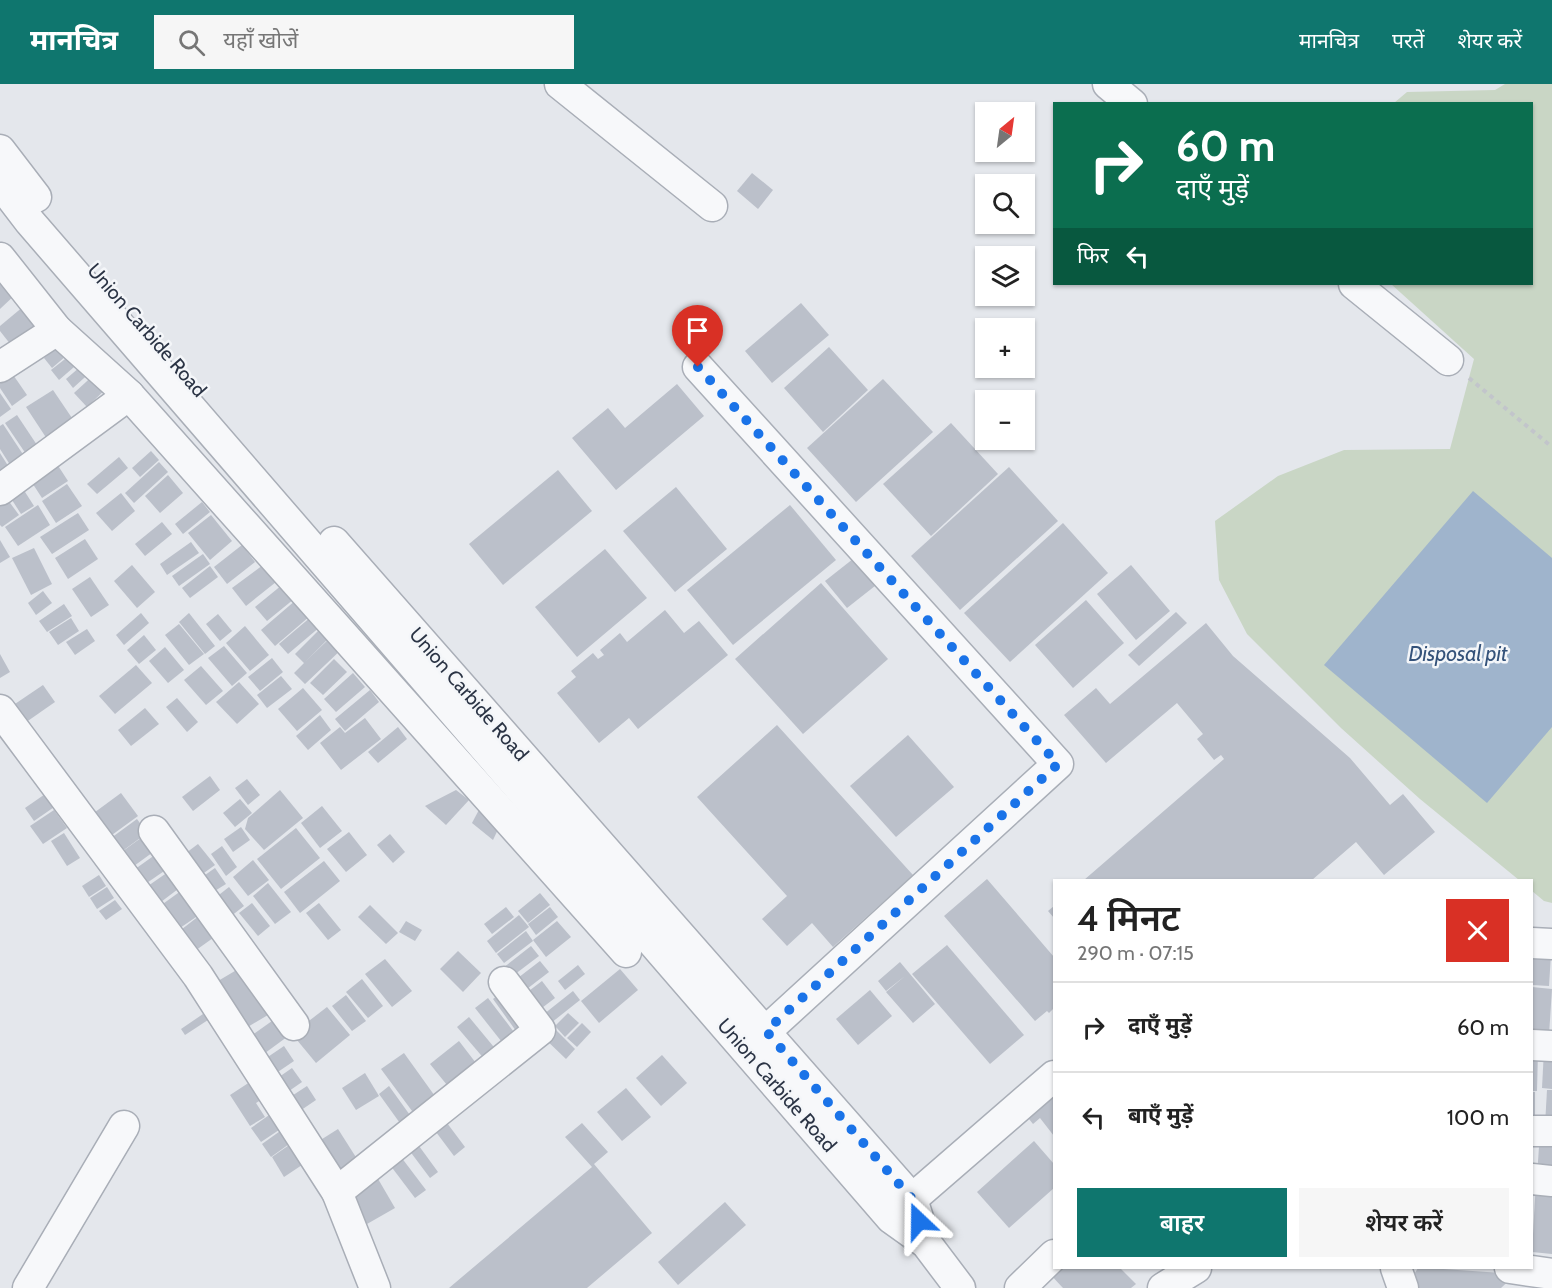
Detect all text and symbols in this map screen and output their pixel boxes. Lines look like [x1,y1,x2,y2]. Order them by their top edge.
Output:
search box [154,15,574,69]
text: मानचित्र [30,23,118,57]
icon: search [175,26,208,59]
text: यहाँ खोजें [223,27,298,54]
text: मानचित्र [1299,28,1359,53]
text: परतें [1392,28,1425,53]
text: शेयर करें [1458,28,1522,53]
north arrow [975,102,1035,162]
map controls [975,102,1035,450]
text: 60 m [1176,120,1275,172]
icon: right [1077,126,1155,204]
text: दाएँ मुड़ें [1176,172,1249,205]
button: search [975,174,1035,234]
icon: left [1121,240,1154,273]
text: फिर [1077,242,1109,269]
button: layers [975,246,1035,306]
street label: Union Carbide Road [82,258,212,402]
pin [672,305,723,367]
icon: arrive [681,314,714,347]
button: + [975,318,1035,378]
button: − [975,390,1035,450]
street label: Union Carbide Road [404,622,534,766]
water label: Disposal pit [1409,641,1508,666]
text: 4 मिनट [1077,896,1180,940]
button: close [1446,899,1509,962]
text: 290 m · 07:15 [1077,941,1194,965]
icon: right [1077,1011,1110,1044]
text: दाएँ मुड़ें [1128,1012,1192,1039]
street label: Union Carbide Road [712,1013,842,1157]
text: 60 m [1457,1014,1509,1041]
icon: left [1077,1101,1110,1134]
text: बाएँ मुड़ें [1128,1102,1193,1129]
text: 100 m [1447,1104,1509,1131]
button: बाहर [1077,1188,1287,1257]
button: शेयर करें [1299,1188,1509,1257]
position arrow [887,1189,951,1253]

